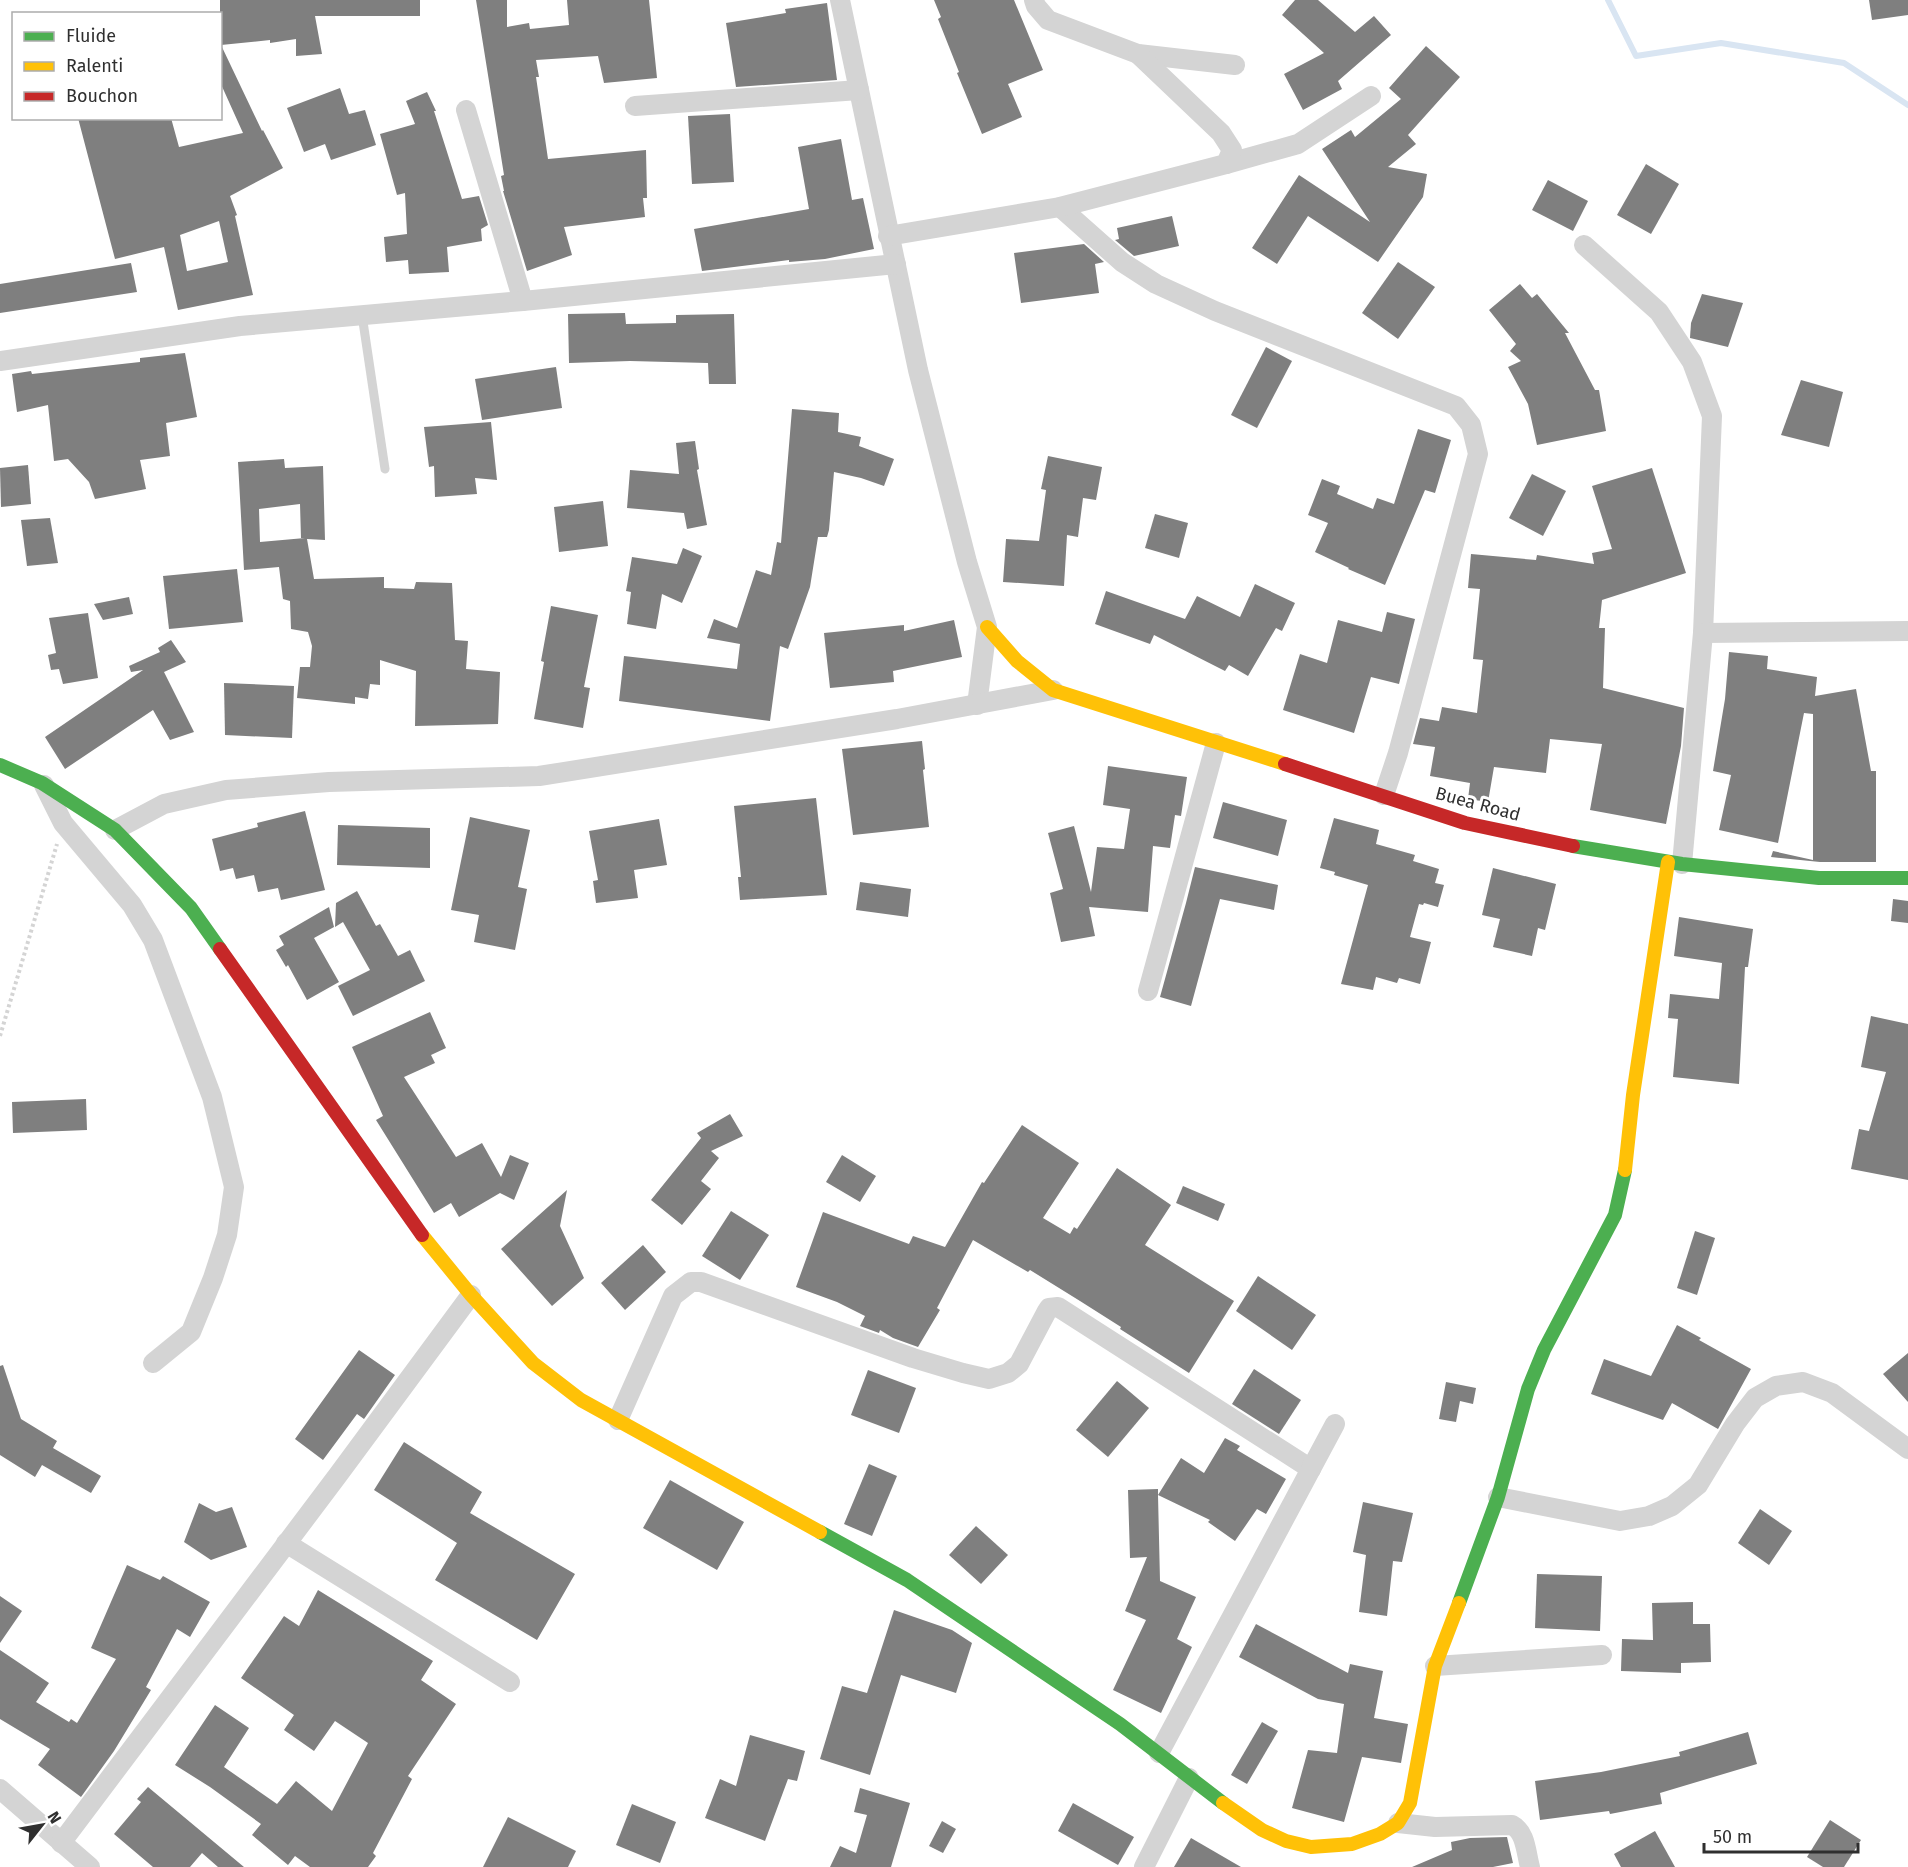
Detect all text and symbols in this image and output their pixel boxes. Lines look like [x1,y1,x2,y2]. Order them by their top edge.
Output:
legend [12,12,222,120]
text: Fluide [66,25,116,47]
text: Ralenti [66,55,123,77]
text: Bouchon [66,85,138,107]
street label: Buea Road [1433,782,1523,826]
north arrow [12,1795,72,1855]
text: N [44,1808,65,1827]
scale bar [1704,1816,1858,1854]
text: 50 m [1713,1826,1752,1848]

